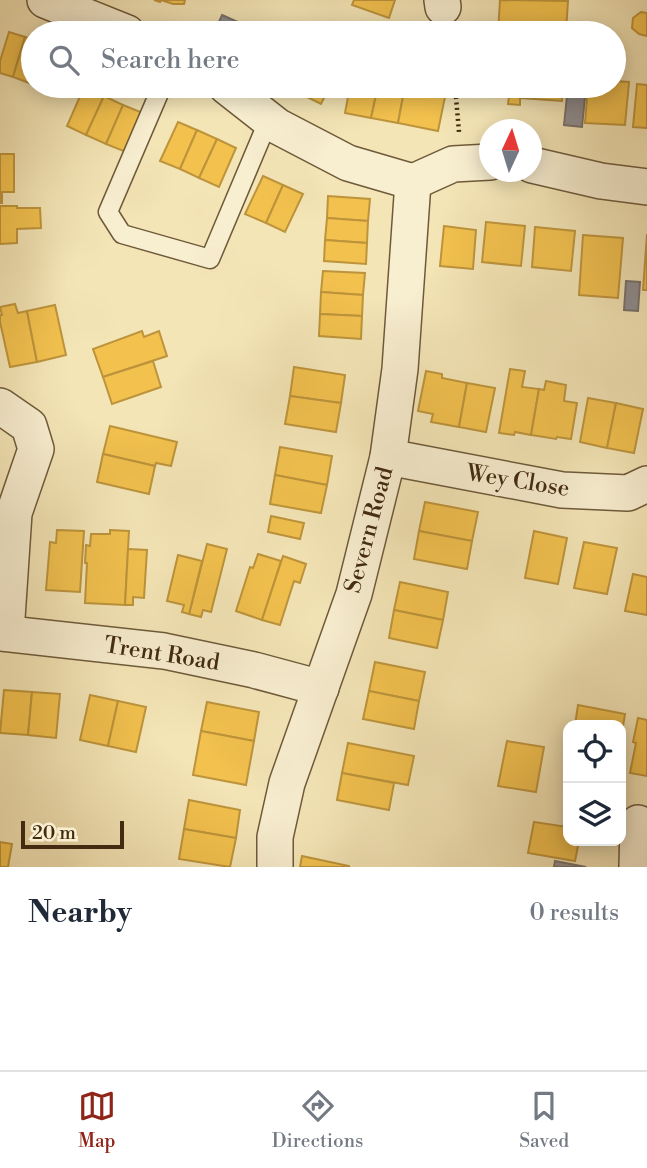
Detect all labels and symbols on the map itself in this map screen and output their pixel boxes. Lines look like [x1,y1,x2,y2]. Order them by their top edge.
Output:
north arrow [479,119,542,182]
street label: Wey Close [463,459,572,503]
street label: Severn Road [339,464,399,596]
street label: Trent Road [102,631,222,677]
scale bar [21,818,124,850]

